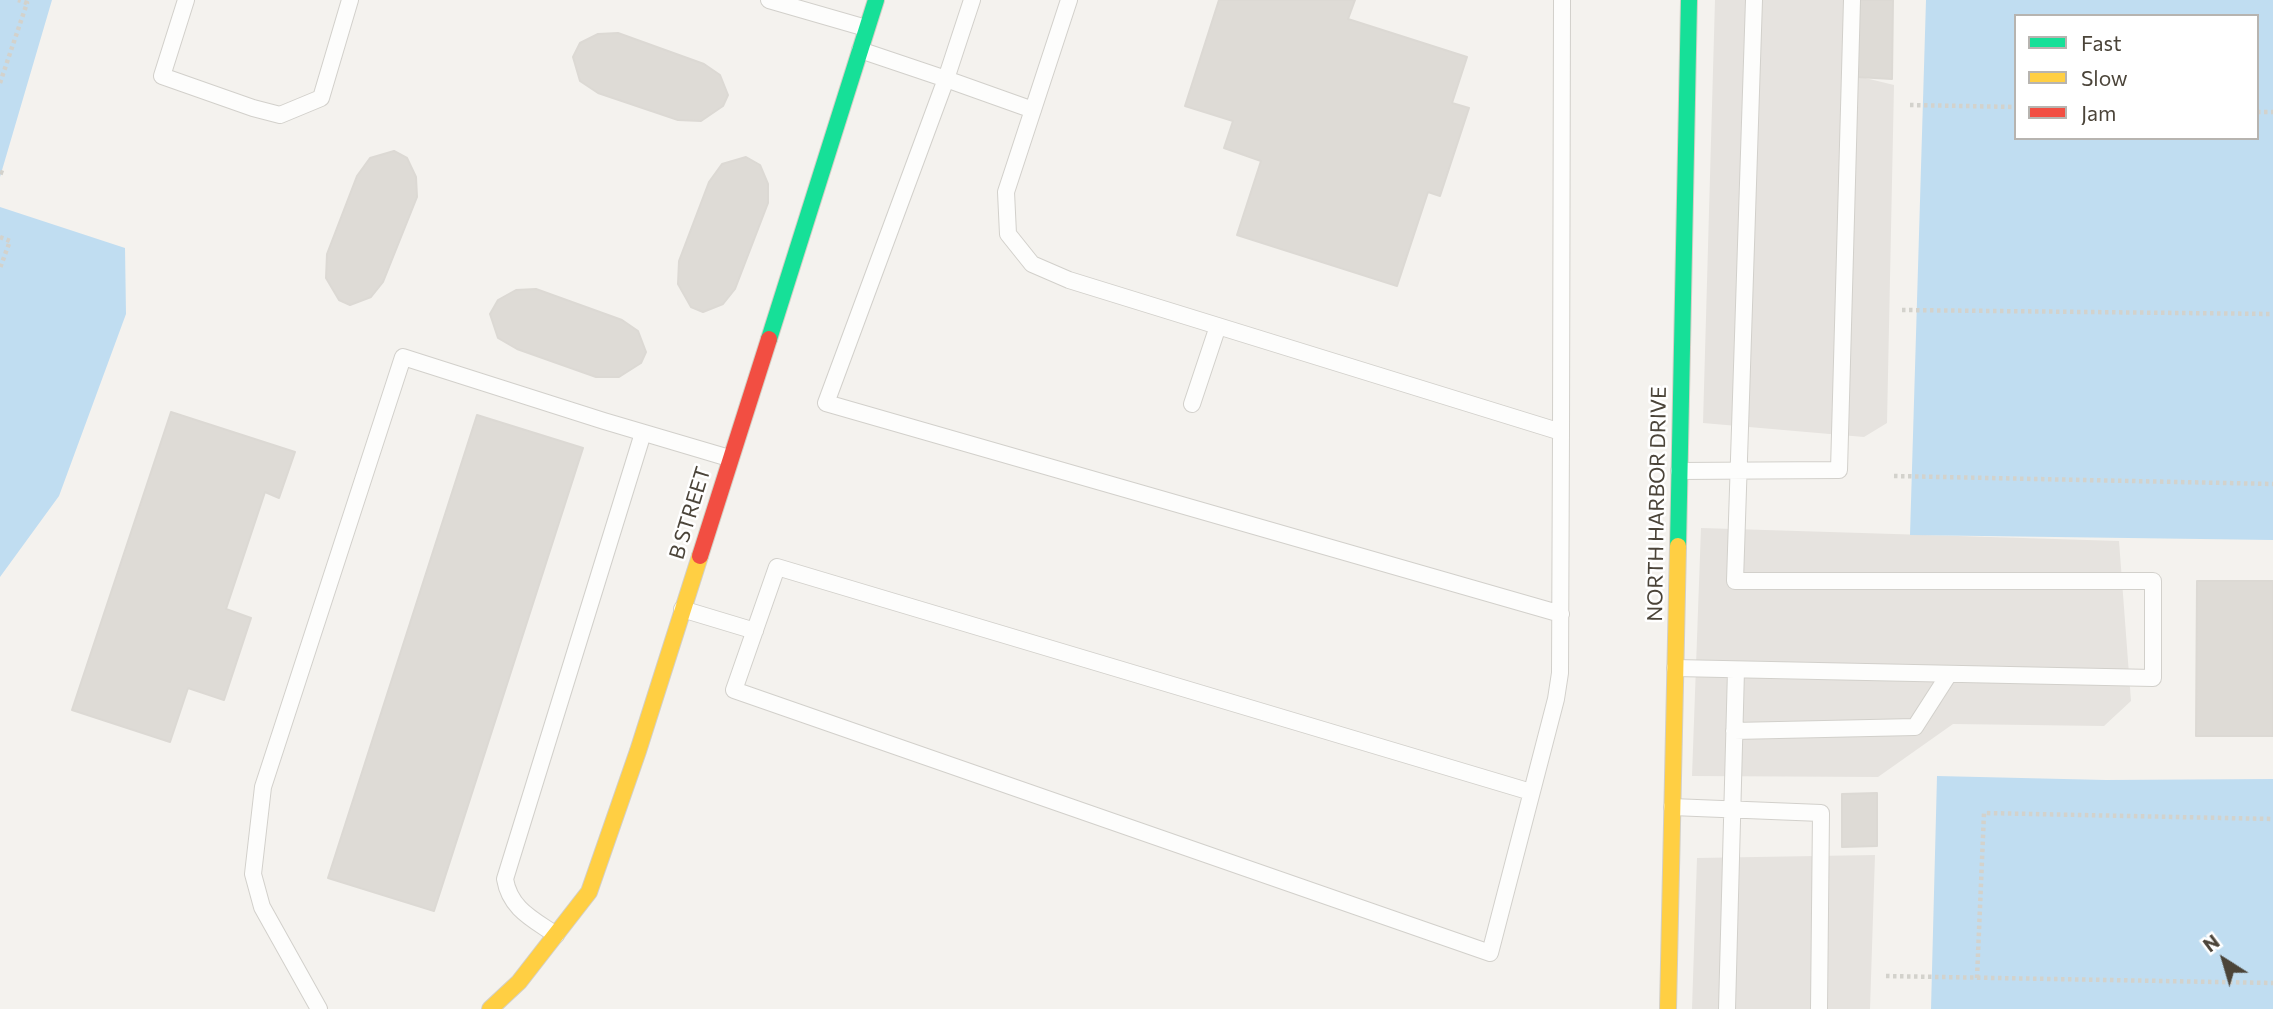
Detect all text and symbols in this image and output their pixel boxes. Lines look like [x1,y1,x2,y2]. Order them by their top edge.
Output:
legend [2014,14,2259,140]
text: Fast [2081,30,2122,55]
text: Slow [2081,65,2128,90]
text: Jam [2081,100,2116,125]
street label: NORTH HARBOR DRIVE [1642,386,1672,622]
street label: B STREET [664,464,716,562]
north arrow [2189,925,2259,995]
text: N [2198,929,2224,956]

